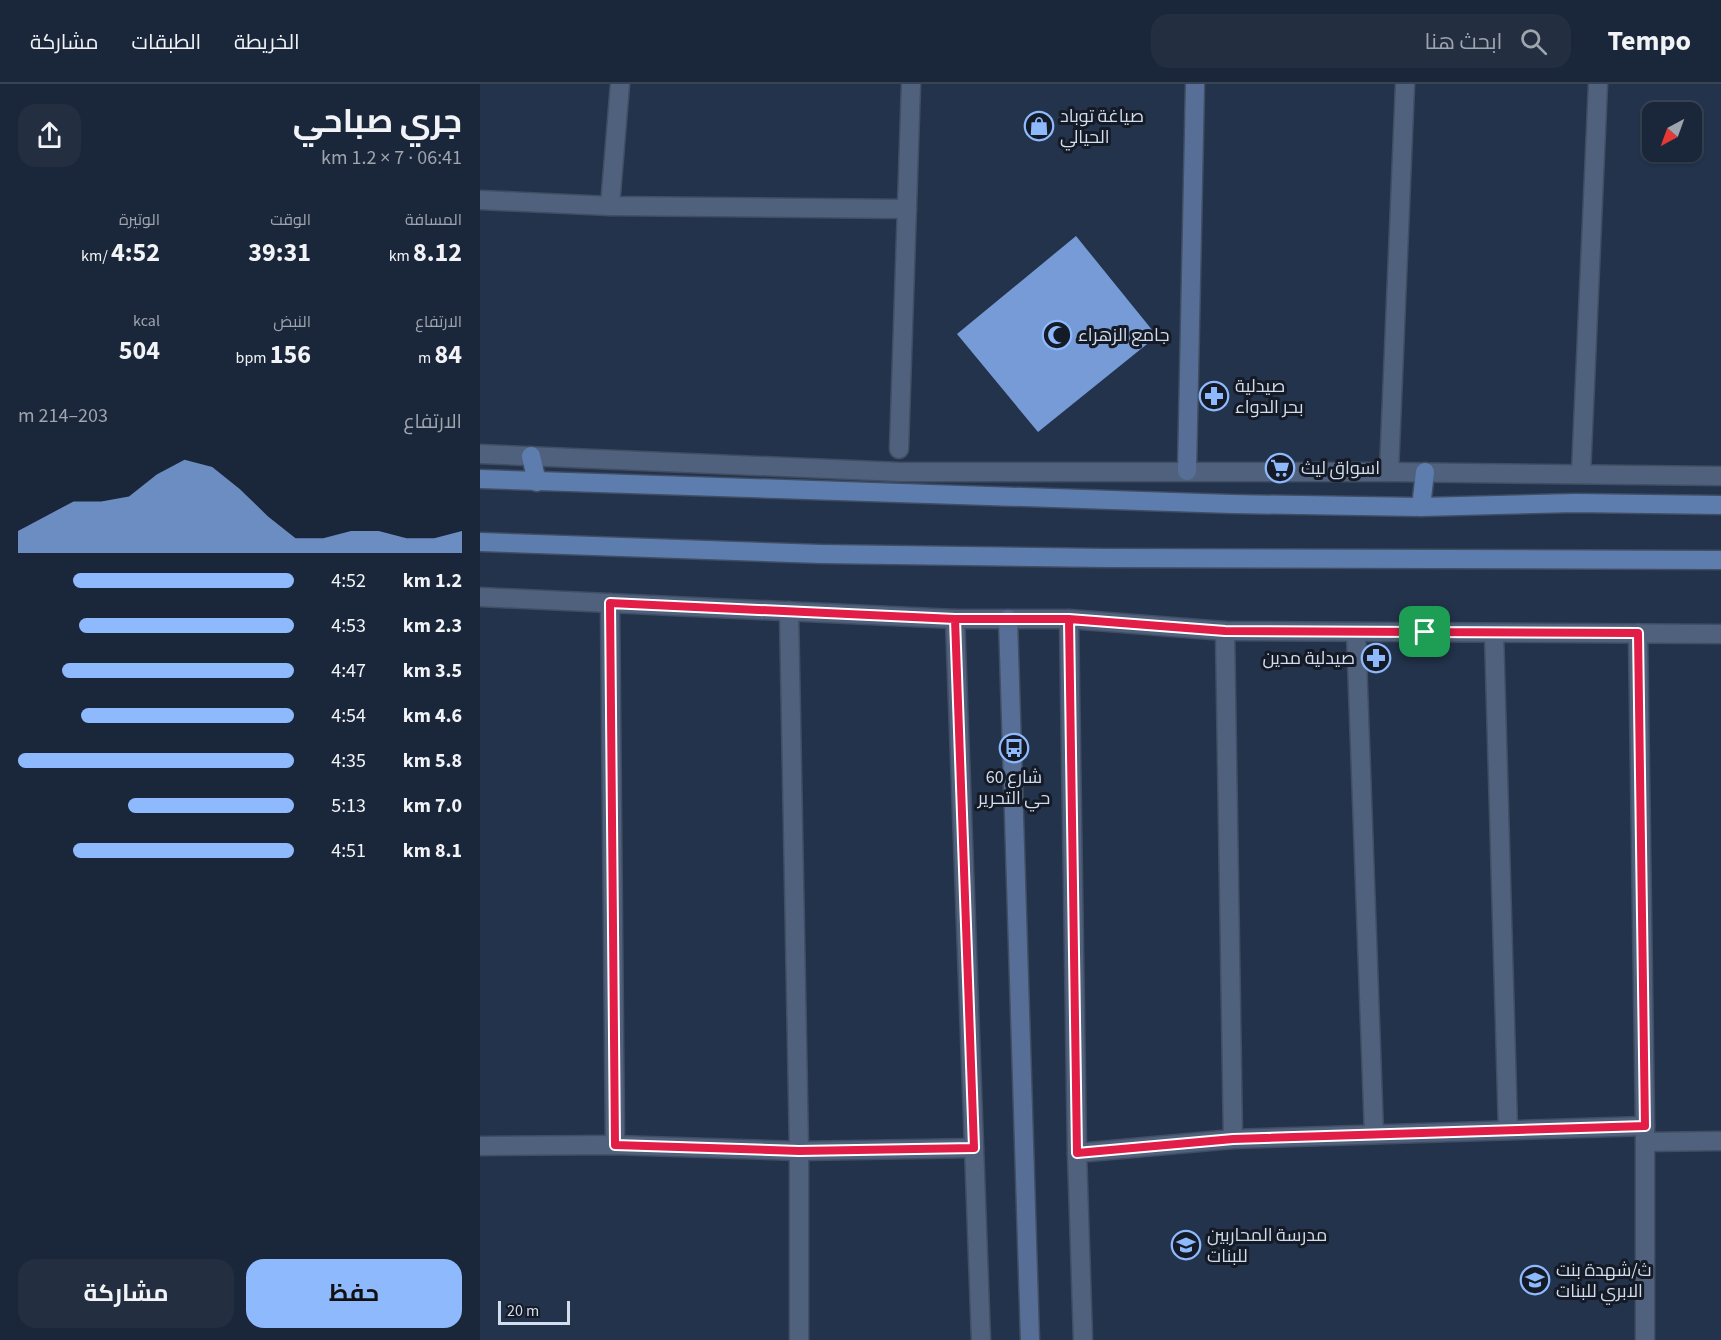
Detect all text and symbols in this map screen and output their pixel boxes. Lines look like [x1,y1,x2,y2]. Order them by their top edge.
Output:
search box [1151,14,1571,68]
text: Tempo [1607,21,1691,61]
icon: search [1517,25,1550,58]
text: ابحث هنا [1425,26,1502,58]
text: مشاركة [30,27,99,57]
text: الطبقات [132,27,201,57]
text: الخريطة [234,27,300,57]
text: جري صباحي [293,98,462,145]
north arrow [1642,102,1702,162]
map controls [1642,102,1702,162]
button: share [18,104,81,167]
place label: صياغة توباد الحيالي [1060,104,1144,151]
shop icon: صياغة توباد الحيالي [1023,110,1055,142]
text: 06:41 · 7 × 1.2 km [321,144,462,172]
text: الوتيرة [119,209,160,231]
text: الوقت [270,209,311,231]
text: المسافة [405,209,462,231]
text: 4:52 [111,234,160,271]
text: 39:31 [248,234,311,271]
text: 8.12 [413,234,462,271]
text: /km [81,245,111,267]
text: km [389,245,413,267]
text: kcal [133,310,160,332]
text: النبض [273,311,311,333]
text: الارتفاع [415,311,462,333]
mosque icon: جامع الزهراء [1041,319,1073,351]
place label: جامع الزهراء [1078,323,1169,348]
text: 504 [119,332,160,369]
text: 156 [270,336,311,373]
text: 84 [435,336,462,373]
text: bpm [236,347,270,369]
text: m [418,347,435,369]
place label: صيدلية بحر الدواء [1235,374,1304,420]
pharmacy icon: صيدلية بحر الدواء [1198,380,1230,412]
text: 203–214 m [18,402,108,430]
text: الارتفاع [403,408,462,436]
supermarket icon: اسواق ليث [1264,452,1296,484]
place label: اسواق ليث [1301,456,1380,481]
text: 4:52 [331,567,366,595]
text: 1.2 km [403,567,462,595]
pin [1399,606,1450,657]
text: 4:53 [331,612,366,640]
text: 2.3 km [403,612,462,640]
icon: arrive [1408,615,1441,648]
pharmacy icon: صيدلية مدين [1360,642,1392,674]
place label: صيدلية مدين [1262,646,1355,671]
text: 4:47 [331,657,366,685]
text: 3.5 km [403,657,462,685]
text: 4:54 [331,702,366,730]
text: 4.6 km [403,702,462,730]
bus stop icon: شارع 60 حي التحرير [998,732,1030,764]
text: 4:35 [331,747,366,775]
text: 5.8 km [403,747,462,775]
place label: شارع 60 حي التحرير [977,765,1050,812]
text: 5:13 [331,792,366,820]
text: 7.0 km [403,792,462,820]
text: 4:51 [331,837,366,865]
text: 8.1 km [403,837,462,865]
place label: مدرسة المحاربين للبنات [1207,1223,1327,1269]
school or university icon: مدرسة المحاربين للبنات [1170,1229,1202,1261]
place label: ث/شهدة بنت الابري للبنات [1556,1258,1652,1305]
button: مشاركة [18,1259,234,1328]
button: حفظ [246,1259,462,1328]
school or university icon: ث/شهدة بنت الابري للبنات [1519,1264,1551,1296]
scale bar [498,1298,570,1326]
text: 20 m [507,1300,539,1322]

